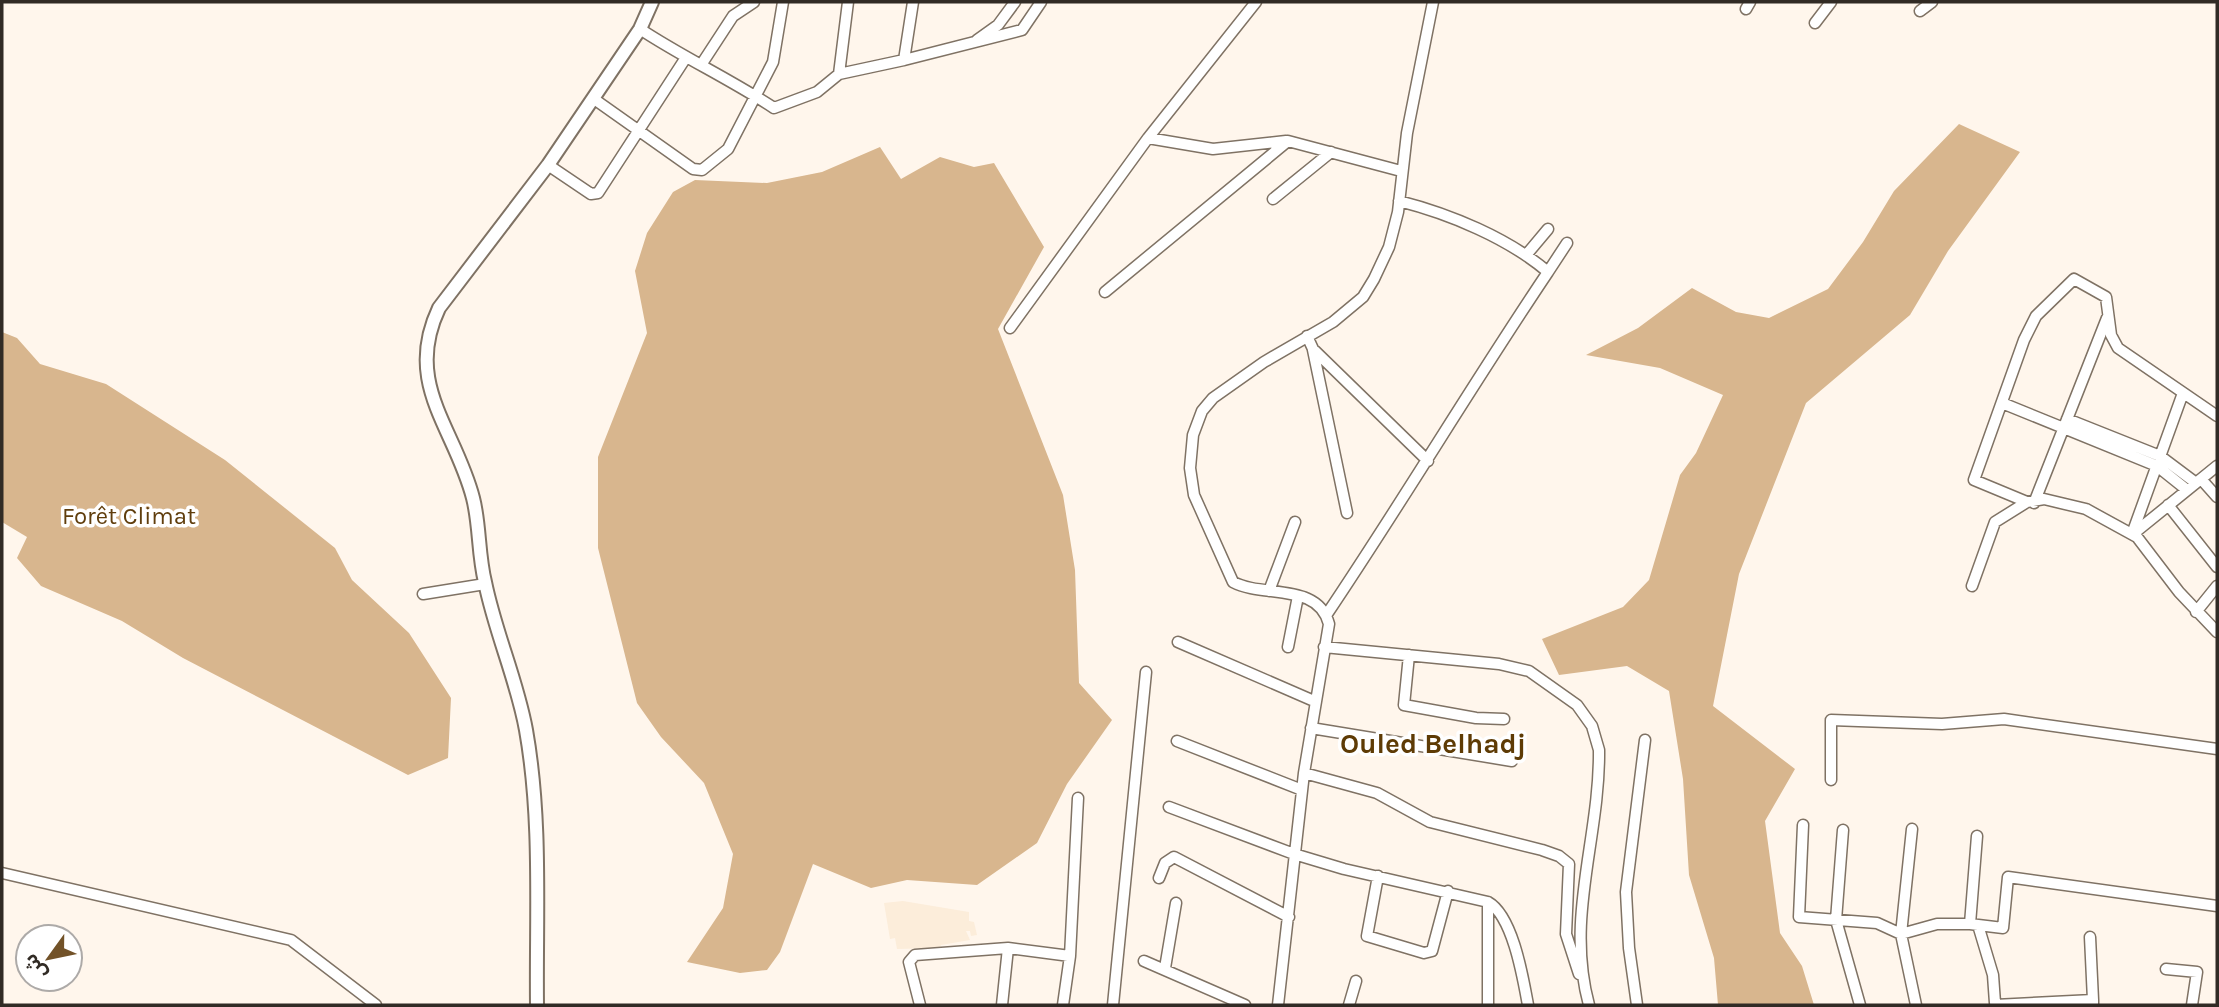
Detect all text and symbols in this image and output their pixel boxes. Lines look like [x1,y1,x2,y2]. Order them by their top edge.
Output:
park label: Forêt Climat [62,502,196,530]
district label: Ouled Belhadj [1340,727,1526,760]
north arrow [14,923,84,993]
text: ش [19,950,52,984]

